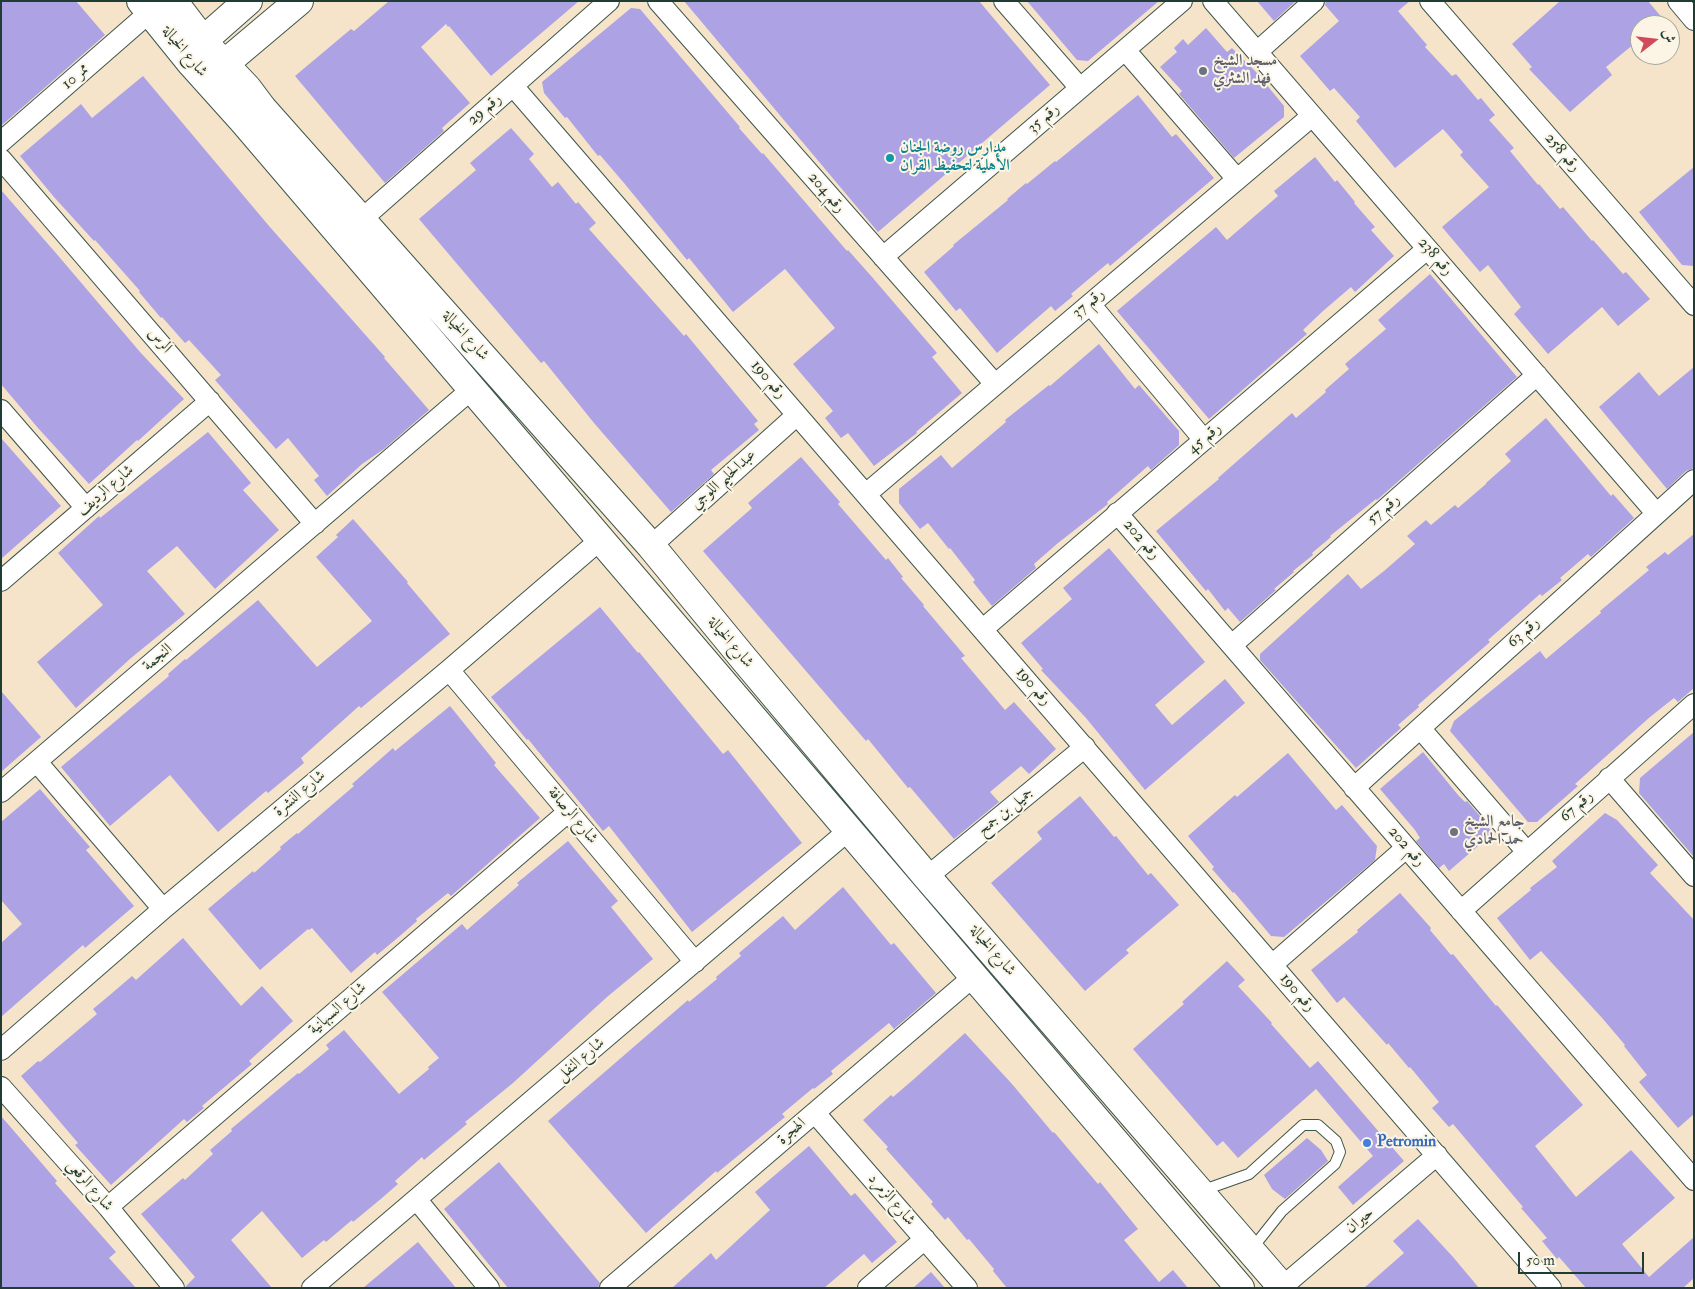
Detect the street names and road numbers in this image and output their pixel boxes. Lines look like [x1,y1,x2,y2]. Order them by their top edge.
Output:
street label: شارع الخيالة [157,22,211,82]
street label: ممر 10 [58,60,94,94]
street label: رقم 29 [464,90,506,130]
street label: رقم 35 [1024,100,1064,138]
street label: رقم 258 [1540,130,1584,176]
street label: رقم 204 [803,169,849,217]
street label: رقم 238 [1413,234,1457,280]
street label: رقم 37 [1069,285,1109,323]
street label: شارع الخيالة [437,307,493,365]
street label: الرس [143,324,175,358]
street label: رقم 190 [746,357,790,403]
street label: رقم 45 [1184,419,1226,459]
street label: عبدالحليم اللوجي [687,446,761,514]
street label: شارع الرديف [74,461,138,521]
street label: رقم 57 [1364,491,1404,529]
street label: رقم 202 [1118,516,1164,564]
street label: شارع الخيالة [703,613,757,673]
street label: رقم 63 [1504,613,1544,653]
street label: النجمة [139,640,177,676]
street label: رقم 190 [1011,664,1055,710]
street label: شارع النشرة [270,767,330,821]
street label: شارع الرصافة [543,784,601,848]
street label: جميل بن جمح [974,784,1038,840]
street label: رقم 67 [1556,787,1598,827]
street label: رقم 202 [1383,823,1429,871]
street label: شارع الخيالة [965,922,1019,980]
street label: رقم 190 [1275,970,1319,1016]
street label: شارع السبهانية [305,979,371,1039]
street label: شارع النفل [553,1034,609,1086]
street label: الهجرة [774,1114,810,1150]
street label: شارع الرقعي [62,1156,116,1216]
street label: شارع الزمرد [863,1170,919,1230]
street label: حيران [1342,1204,1378,1238]

